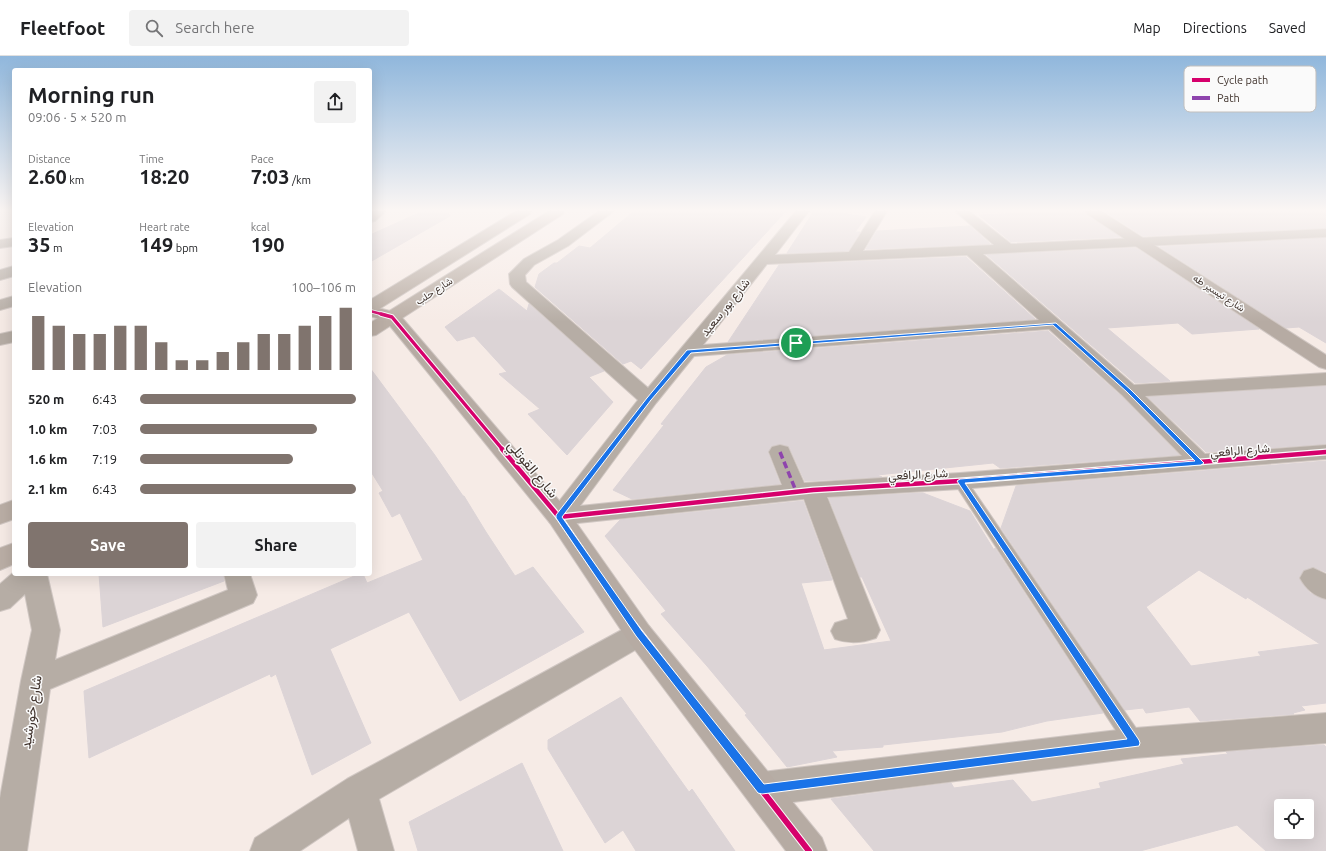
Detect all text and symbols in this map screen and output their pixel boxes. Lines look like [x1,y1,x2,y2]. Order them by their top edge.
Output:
search box [129,10,409,46]
text: Fleetfoot [20,17,105,39]
icon: search [143,17,165,39]
text: Search here [175,19,255,36]
text: Map [1133,20,1161,36]
text: Directions [1183,20,1247,36]
text: Saved [1269,20,1306,36]
legend [1184,66,1316,112]
text: Cycle path [1217,74,1268,86]
button: share [314,81,356,123]
text: Morning run [28,82,155,107]
text: Path [1217,92,1240,104]
text: 09:06 · 5 × 520 m [28,110,127,124]
text: Distance [28,153,71,165]
text: Time [139,153,164,165]
text: Pace [251,153,274,165]
text: 2.60 [28,165,67,188]
text: 18:20 [139,165,189,188]
text: 7:03 [251,165,289,188]
text: km [67,174,84,186]
text: /km [289,174,311,186]
text: Elevation [28,221,74,233]
text: Heart rate [139,221,190,233]
text: kcal [251,221,270,233]
text: 35 [28,233,51,256]
text: 149 [139,233,173,256]
text: 190 [251,233,285,256]
text: m [51,242,63,254]
text: bpm [173,242,198,254]
street label: شارع تيسير طه [1191,272,1247,315]
street label: شارع حلب [414,275,455,308]
street label: شارع بور سعيد [698,276,754,340]
text: Elevation [28,280,82,294]
text: 100–106 m [291,280,356,294]
pin [779,326,813,360]
icon: arrive [785,332,807,354]
text: 520 m [28,392,64,406]
text: 6:43 [92,392,117,406]
text: 1.0 km [28,422,67,436]
text: 7:03 [92,422,117,436]
street label: شارع القوتلي [501,437,562,504]
street label: شارع الرافعي [1210,441,1271,463]
text: 1.6 km [28,452,67,466]
text: 7:19 [92,452,117,466]
street label: شارع الرافعي [888,466,948,486]
text: 2.1 km [28,482,67,496]
text: 6:43 [92,482,117,496]
button: Save [28,522,188,568]
button: Share [196,522,356,568]
street label: شارع خورشيد [17,674,48,750]
map controls [1274,799,1314,839]
button: locate [1274,799,1314,839]

